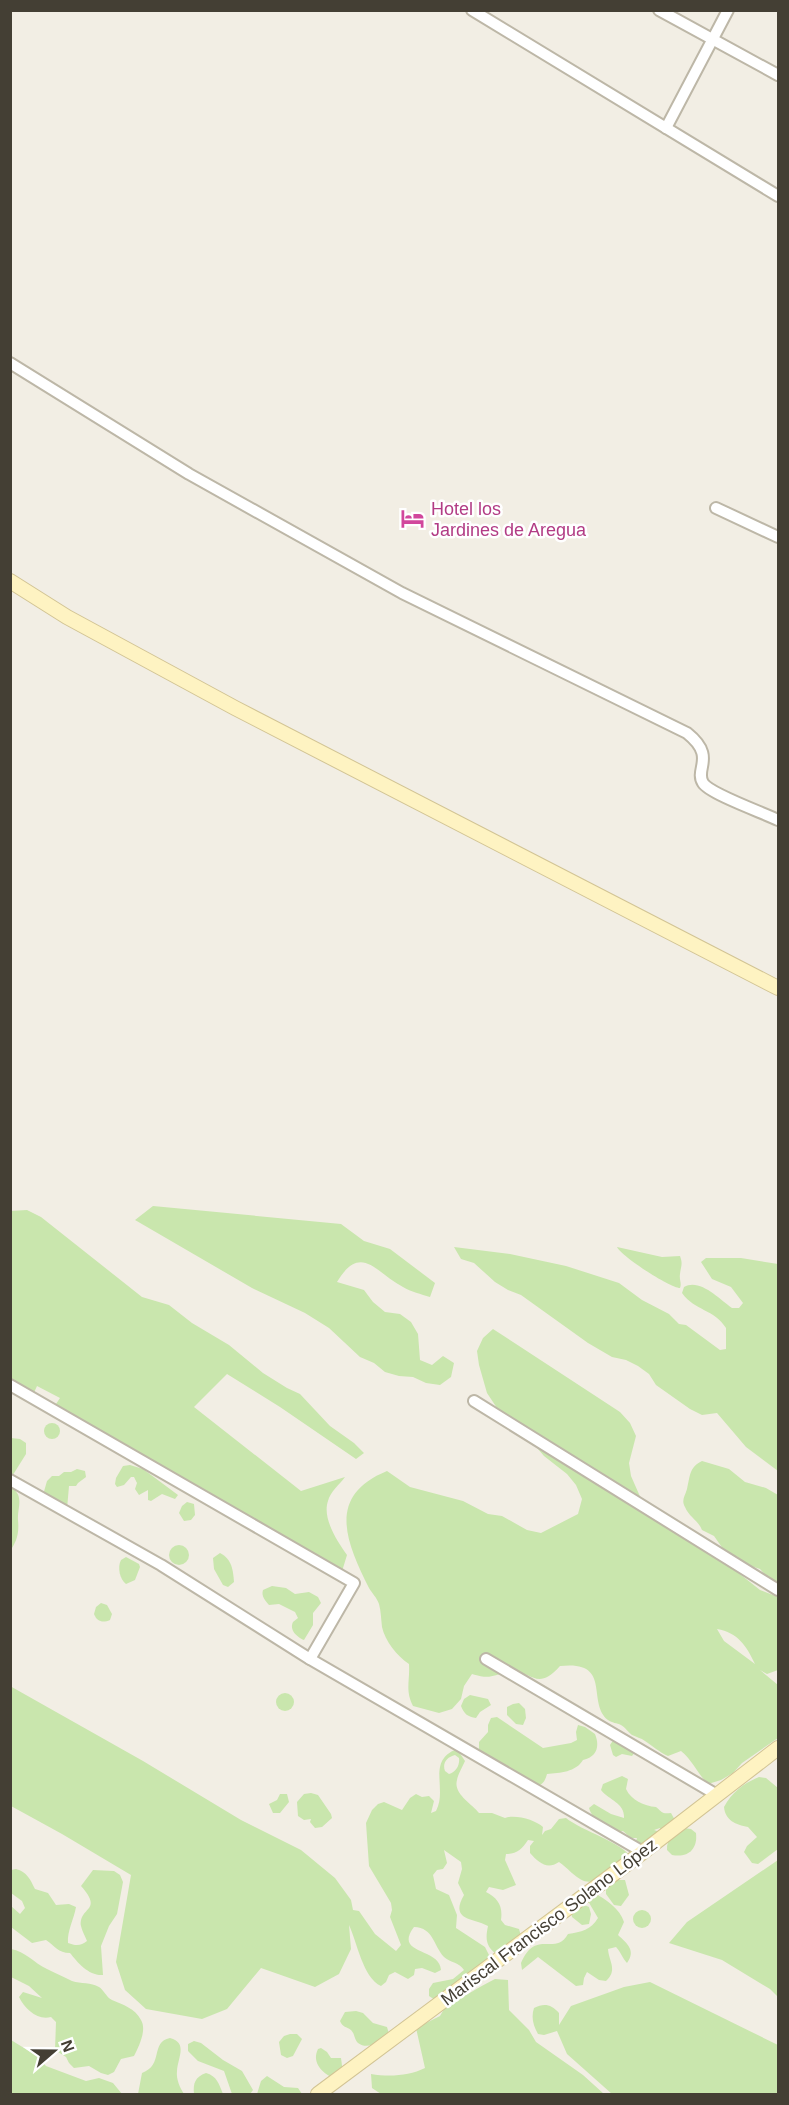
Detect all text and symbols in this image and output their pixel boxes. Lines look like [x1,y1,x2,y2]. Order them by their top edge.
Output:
place label: Hotel los Jardines de Aregua [431,499,587,540]
hotel icon: Hotel los Jardines de Aregua [400,506,426,532]
street label: Mariscal Francisco Solano López [437,1834,661,2010]
north arrow [24,2021,84,2081]
text: N [58,2038,78,2054]

